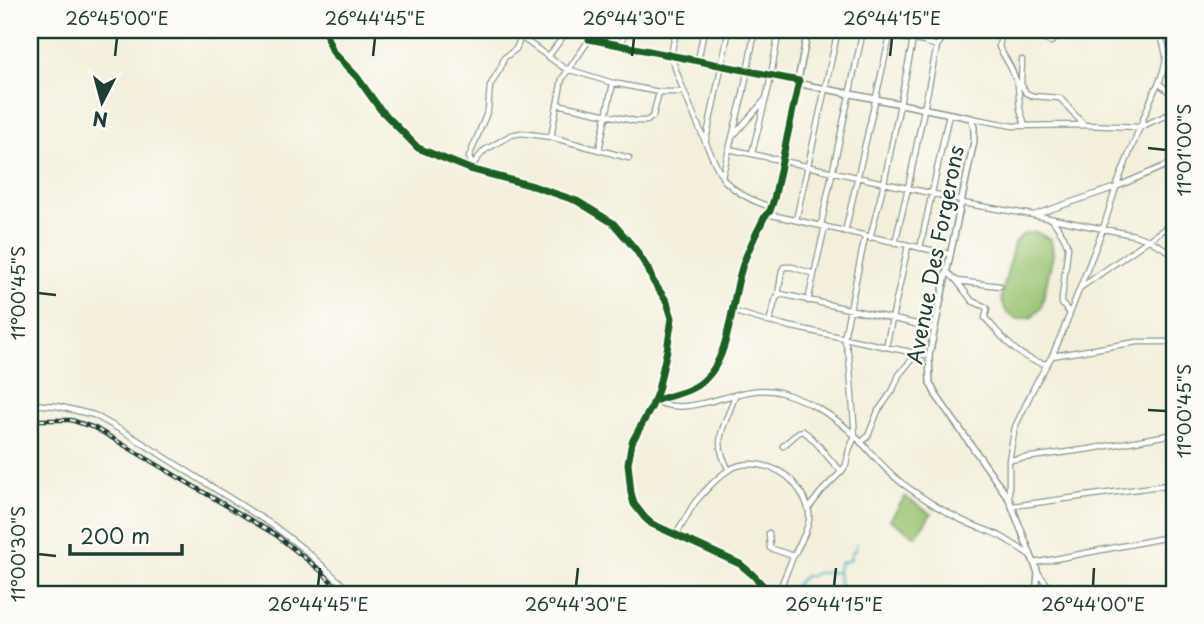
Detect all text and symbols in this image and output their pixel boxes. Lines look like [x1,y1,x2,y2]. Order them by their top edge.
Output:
text: 26°45'00"E [65,4,169,31]
text: 26°44'45"E [325,4,425,31]
text: 26°44'30"E [582,4,686,31]
text: 26°44'15"E [843,4,941,31]
north arrow [66,66,136,136]
text: 11°01'00"S [1170,104,1197,196]
text: N [91,105,109,135]
street label: Avenue Des Forgerons [897,143,971,367]
text: 11°00'45"S [4,246,31,340]
text: 11°00'45"S [1170,364,1197,458]
text: 11°00'30"S [4,506,31,602]
scale bar [70,512,182,556]
text: 200 m [80,519,150,551]
text: 26°44'45"E [268,590,368,617]
text: 26°44'30"E [524,590,628,617]
text: 26°44'15"E [785,590,883,617]
text: 26°44'00"E [1041,590,1145,617]

